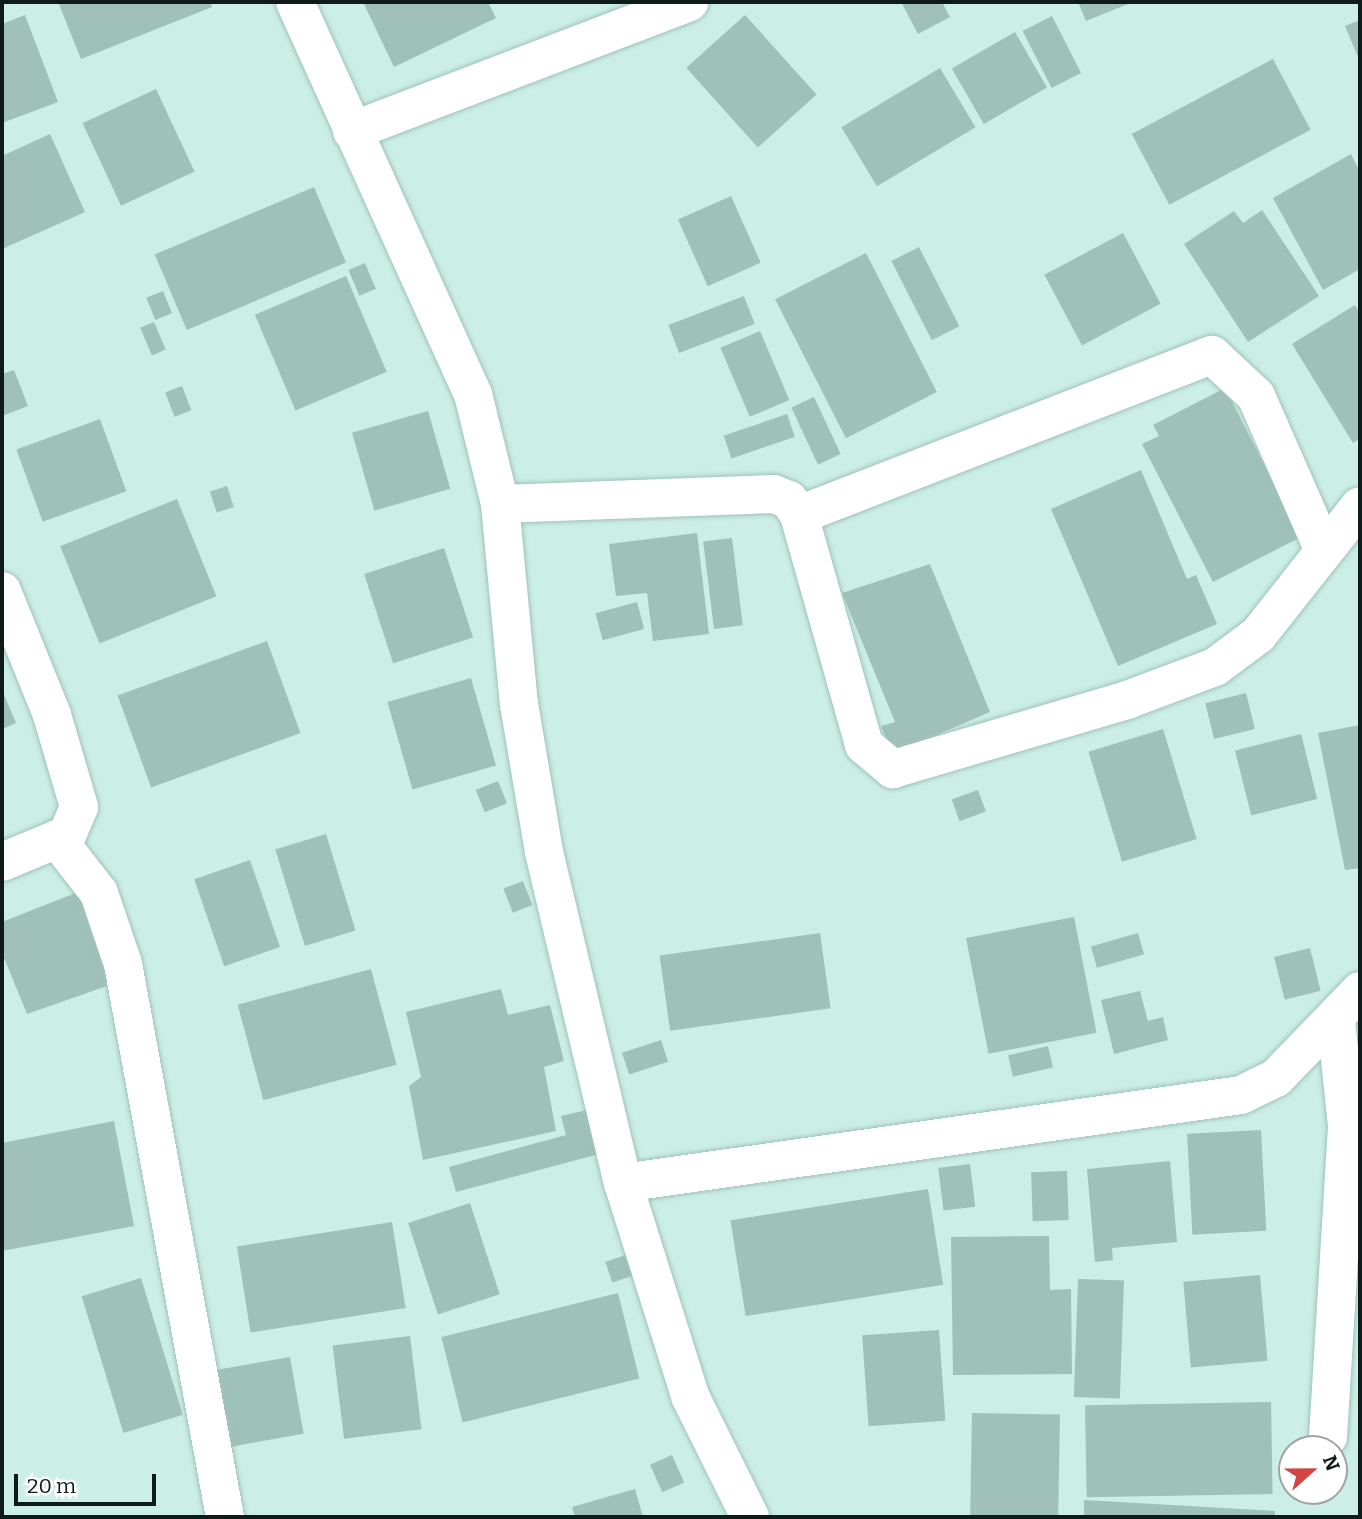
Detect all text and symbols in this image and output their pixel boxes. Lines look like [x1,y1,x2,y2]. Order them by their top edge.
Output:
north arrow [1278,1435,1348,1505]
text: N [1318,1452,1345,1474]
scale bar [18,1460,159,1504]
text: 20 m [27,1473,76,1499]

